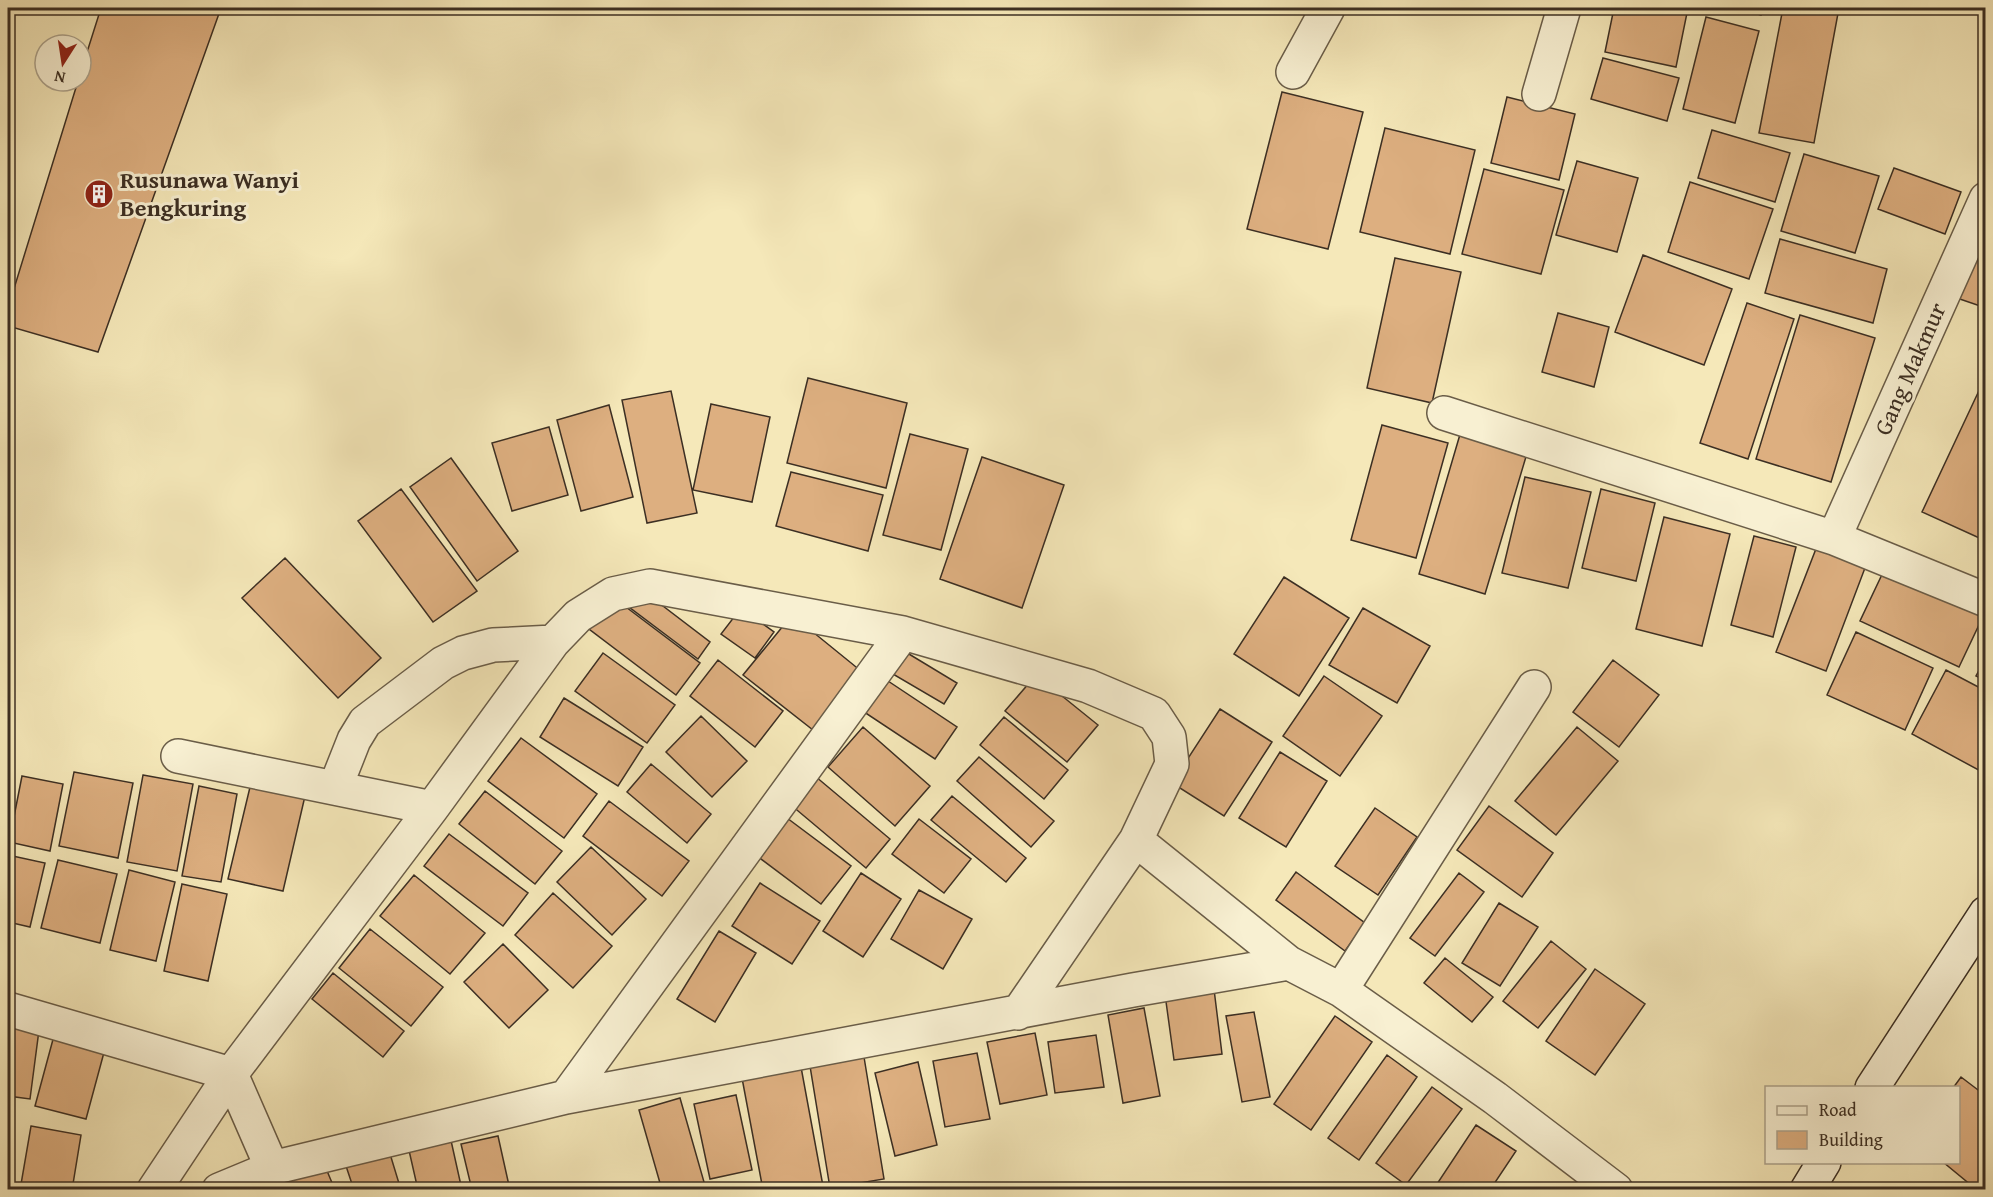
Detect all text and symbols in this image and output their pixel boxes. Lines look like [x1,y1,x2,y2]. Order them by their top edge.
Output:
north arrow [33,33,93,93]
text: N [52,65,68,91]
place label: Rusunawa Wanyi Bengkuring [120,162,299,225]
building icon: Rusunawa Wanyi Bengkuring [83,178,115,210]
street label: Gang Makmur [1865,297,1954,441]
legend [1765,1086,1960,1164]
text: Road [1819,1096,1857,1123]
text: Building [1819,1126,1883,1153]

